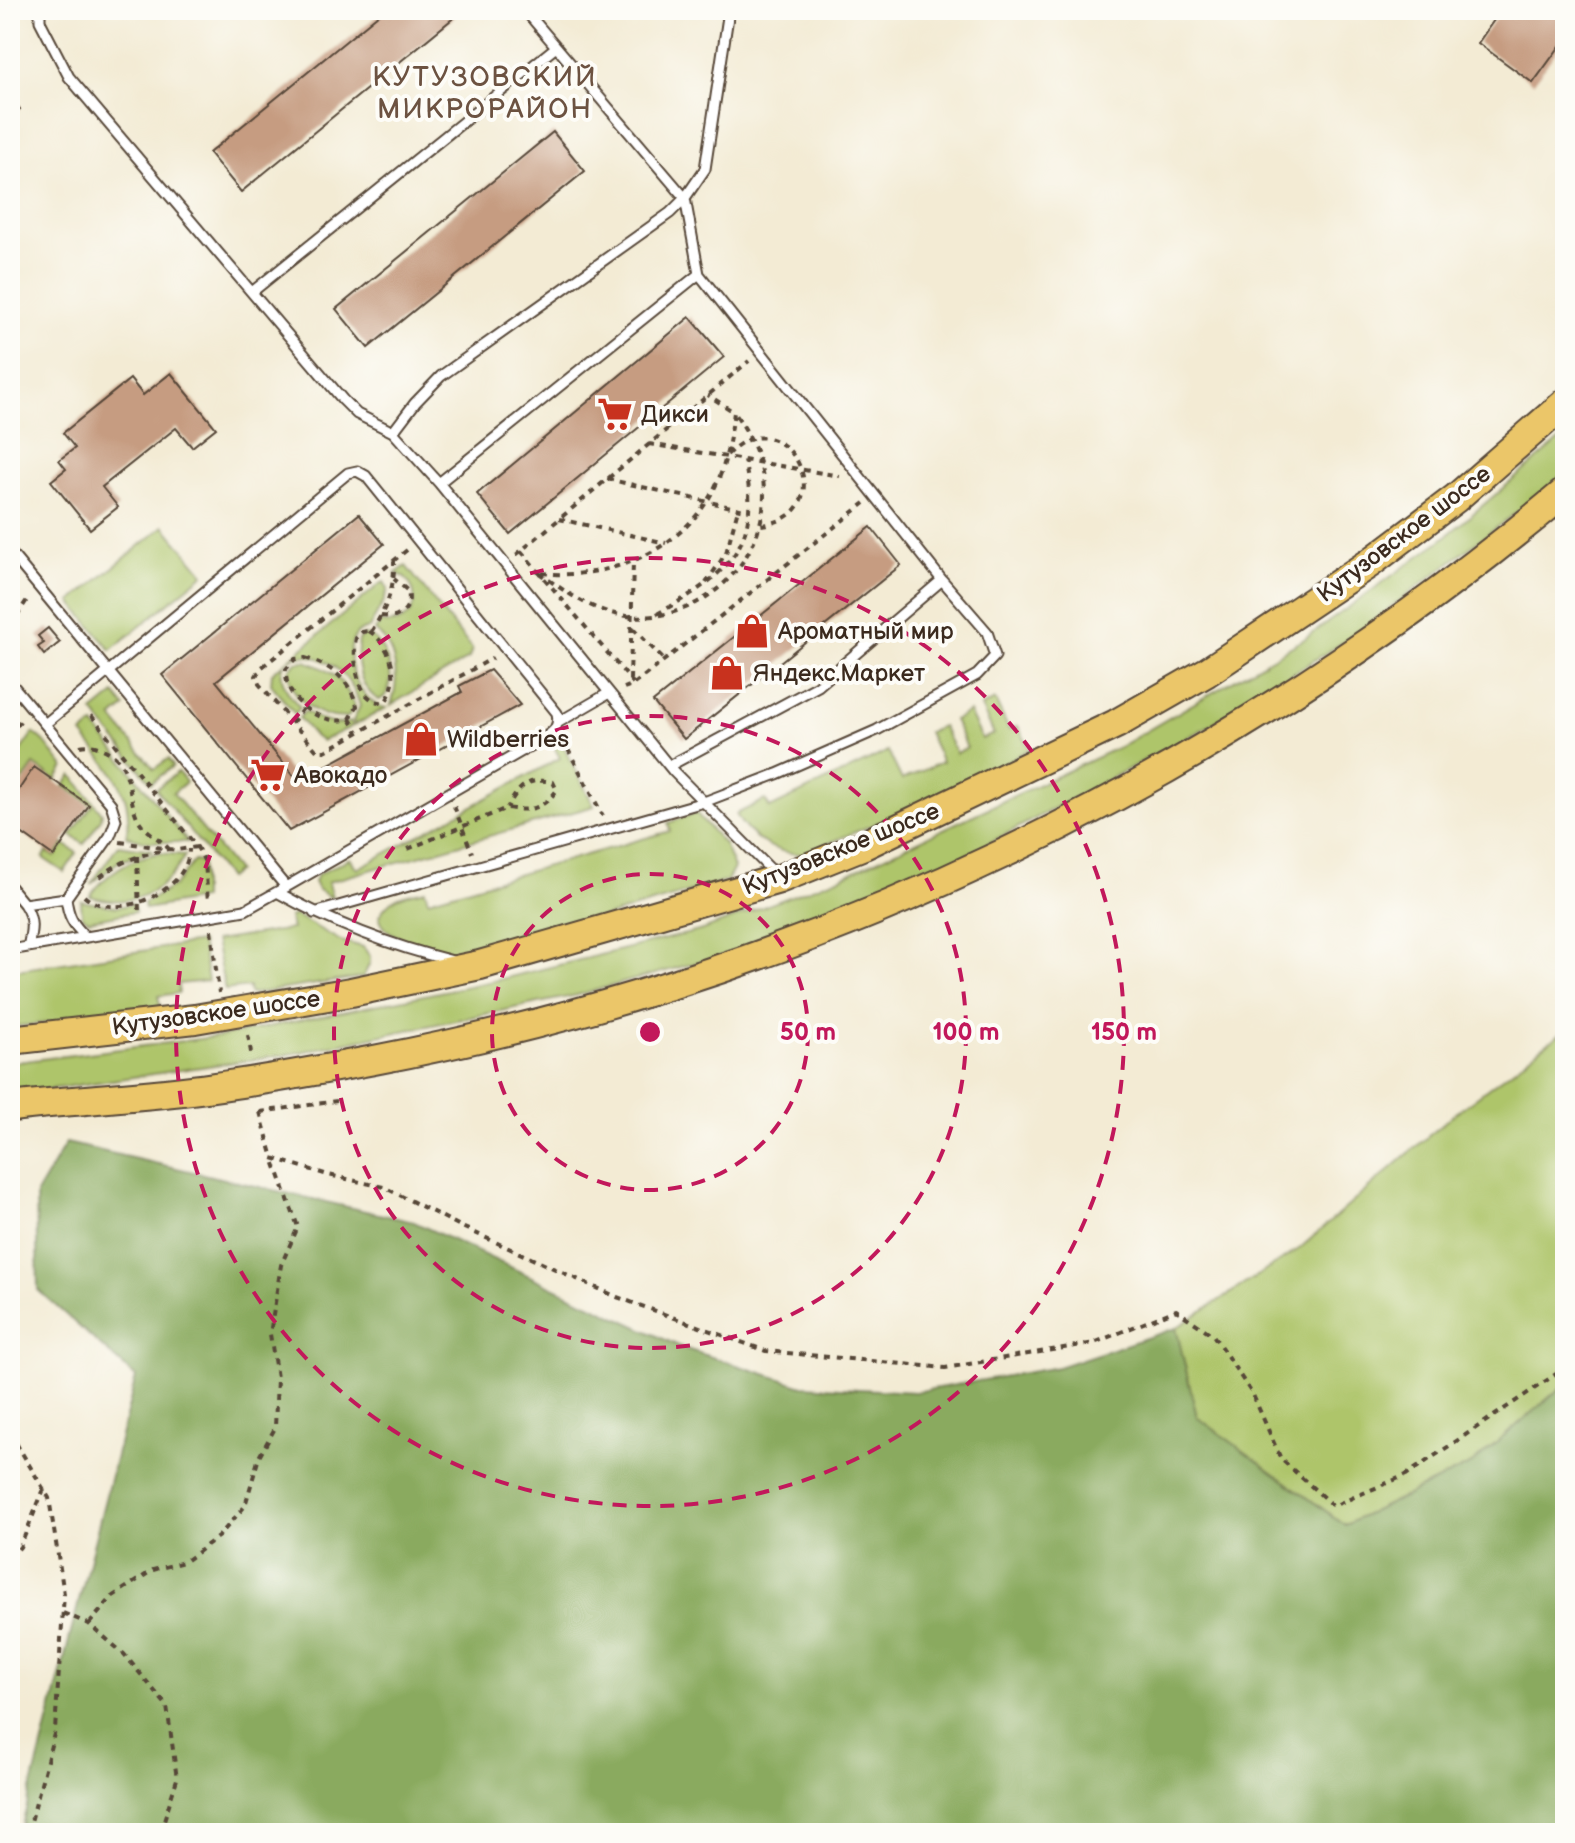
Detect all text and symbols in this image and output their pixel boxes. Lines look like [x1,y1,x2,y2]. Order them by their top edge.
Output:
district label: КУТУЗОВСКИЙ МИКРОРАЙОН [372,61,598,126]
supermarket icon: Дикси [596,395,634,433]
place label: Дикси [641,400,709,429]
street label: Кутузовское шоссе [1311,459,1497,609]
shop icon: Ароматный мир [733,612,771,650]
place label: Ароматный мир [777,617,954,646]
shop icon: Яндекс.Маркет [708,654,746,692]
place label: Яндекс.Маркет [753,659,925,688]
shop icon: Wildberries [402,720,440,758]
place label: Wildberries [447,725,569,754]
supermarket icon: Авокадо [249,756,287,794]
place label: Авокадо [293,761,387,790]
street label: Кутузовское шоссе [738,796,944,902]
street label: Кутузовское шоссе [110,984,322,1042]
centre of rings [636,1018,664,1046]
text: 50 m [780,1018,836,1047]
text: 100 m [933,1018,999,1047]
text: 150 m [1091,1018,1157,1047]

